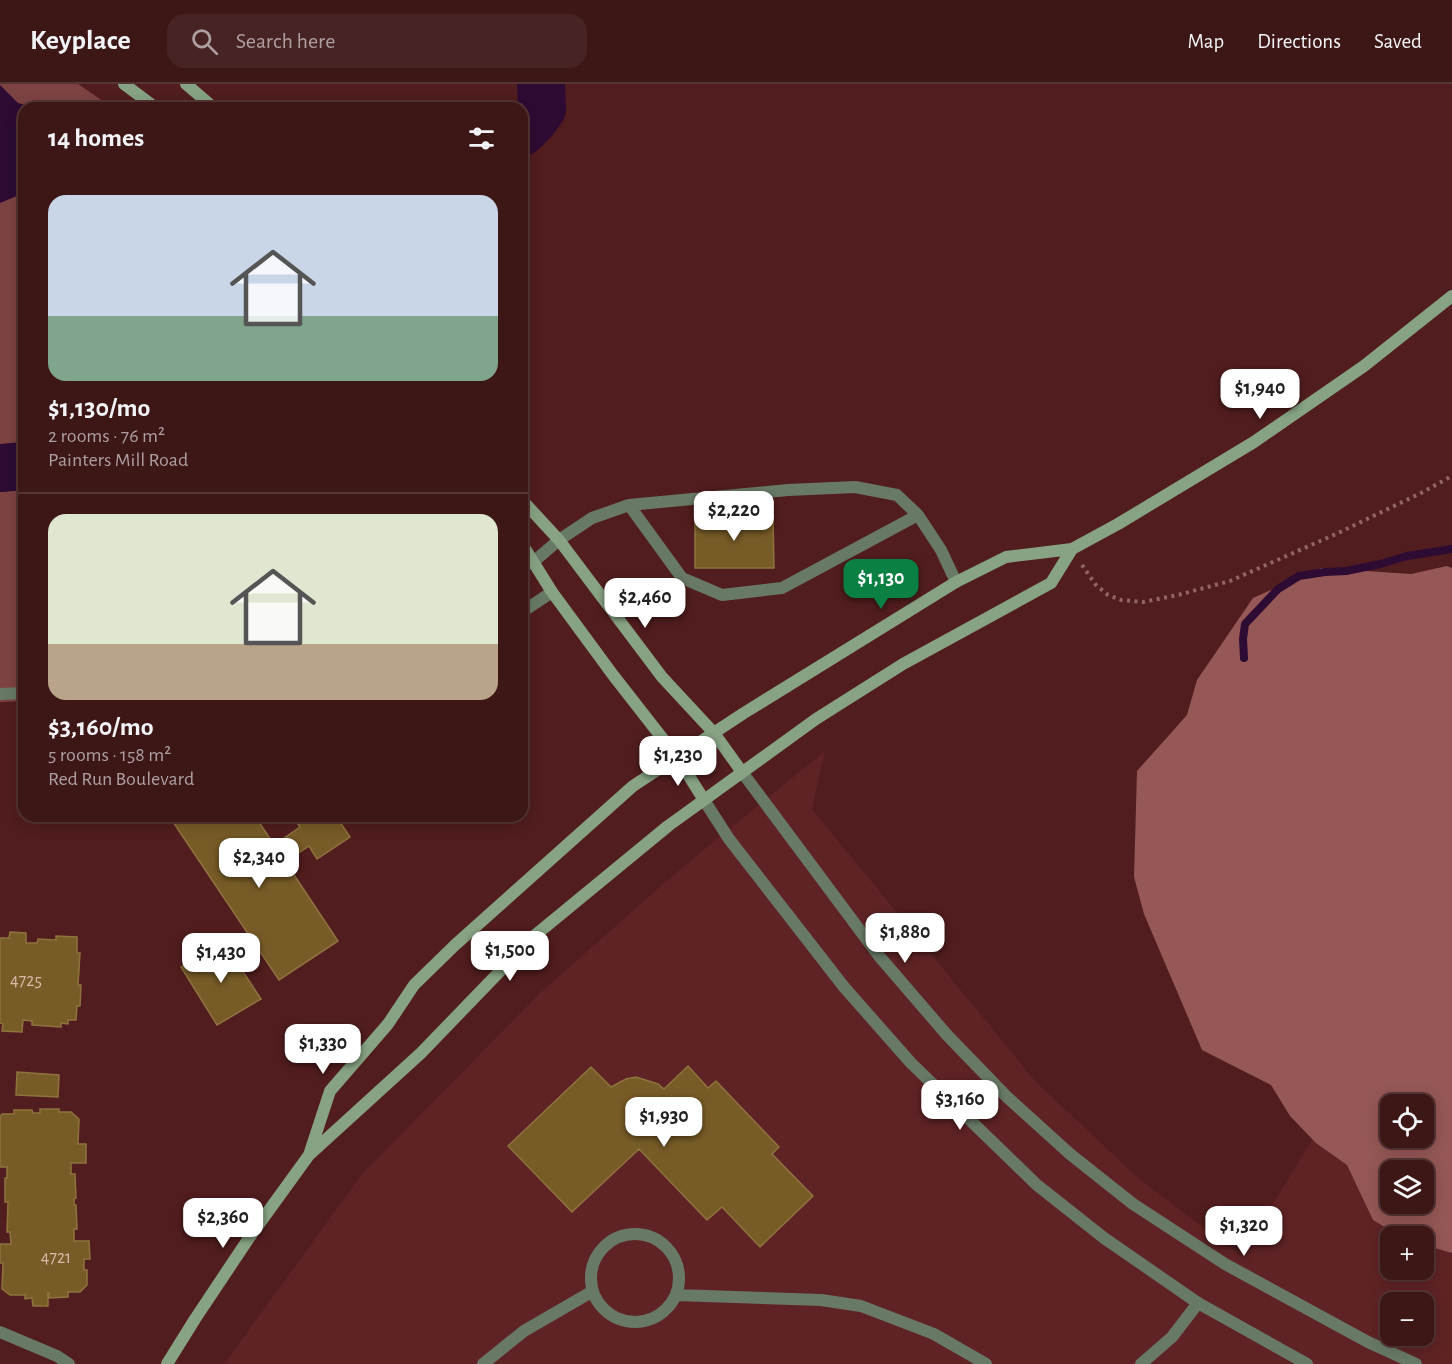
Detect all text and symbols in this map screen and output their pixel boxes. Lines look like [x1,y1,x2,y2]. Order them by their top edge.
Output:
search box [167,14,587,68]
icon: search [188,25,221,58]
text: Keyplace [30,27,131,55]
text: Search here [236,30,335,52]
text: Map [1188,31,1224,52]
text: Directions [1257,31,1341,52]
text: Saved [1374,31,1422,52]
icon: filters [465,122,498,155]
text: 14 homes [48,125,144,151]
icon: home [219,234,327,342]
pin: $1,940 [1211,369,1309,420]
text: $1,940 [1235,378,1285,398]
text: $1,130/mo [48,395,150,421]
text: 2 rooms · 76 m² [48,426,165,446]
text: Painters Mill Road [48,450,188,470]
pin: $2,220 [685,491,783,542]
text: $2,220 [708,500,760,520]
icon: home [219,553,327,661]
pin: $1,130 [832,559,930,610]
text: $1,130 [857,568,905,588]
pin: $2,460 [596,578,694,629]
text: $2,460 [618,587,672,607]
text: $3,160/mo [48,714,154,740]
pin: $1,230 [629,736,727,787]
text: 5 rooms · 158 m² [48,745,171,765]
text: $1,230 [653,745,703,765]
text: Red Run Boulevard [48,769,194,789]
pin: $2,340 [210,838,308,889]
text: $2,340 [233,847,285,867]
pin: $1,880 [856,913,954,964]
text: $1,880 [880,922,930,942]
pin: $1,500 [461,931,559,982]
pin: $1,430 [172,933,270,984]
text: $1,500 [485,940,535,960]
text: $1,430 [196,942,246,962]
house number: 4725 [10,972,42,990]
pin: $1,330 [274,1024,372,1075]
text: $1,330 [299,1033,347,1053]
pin: $3,160 [911,1080,1009,1131]
text: $3,160 [935,1089,985,1109]
map controls [1380,1094,1434,1346]
button: locate [1380,1094,1434,1148]
pin: $1,930 [615,1097,713,1148]
text: $1,930 [639,1106,689,1126]
button: layers [1380,1160,1434,1214]
pin: $2,360 [174,1198,272,1249]
pin: $1,320 [1195,1206,1293,1257]
text: $2,360 [197,1207,249,1227]
text: $1,320 [1219,1215,1269,1235]
button: + [1380,1226,1434,1280]
house number: 4721 [41,1249,71,1267]
button: − [1380,1292,1434,1346]

